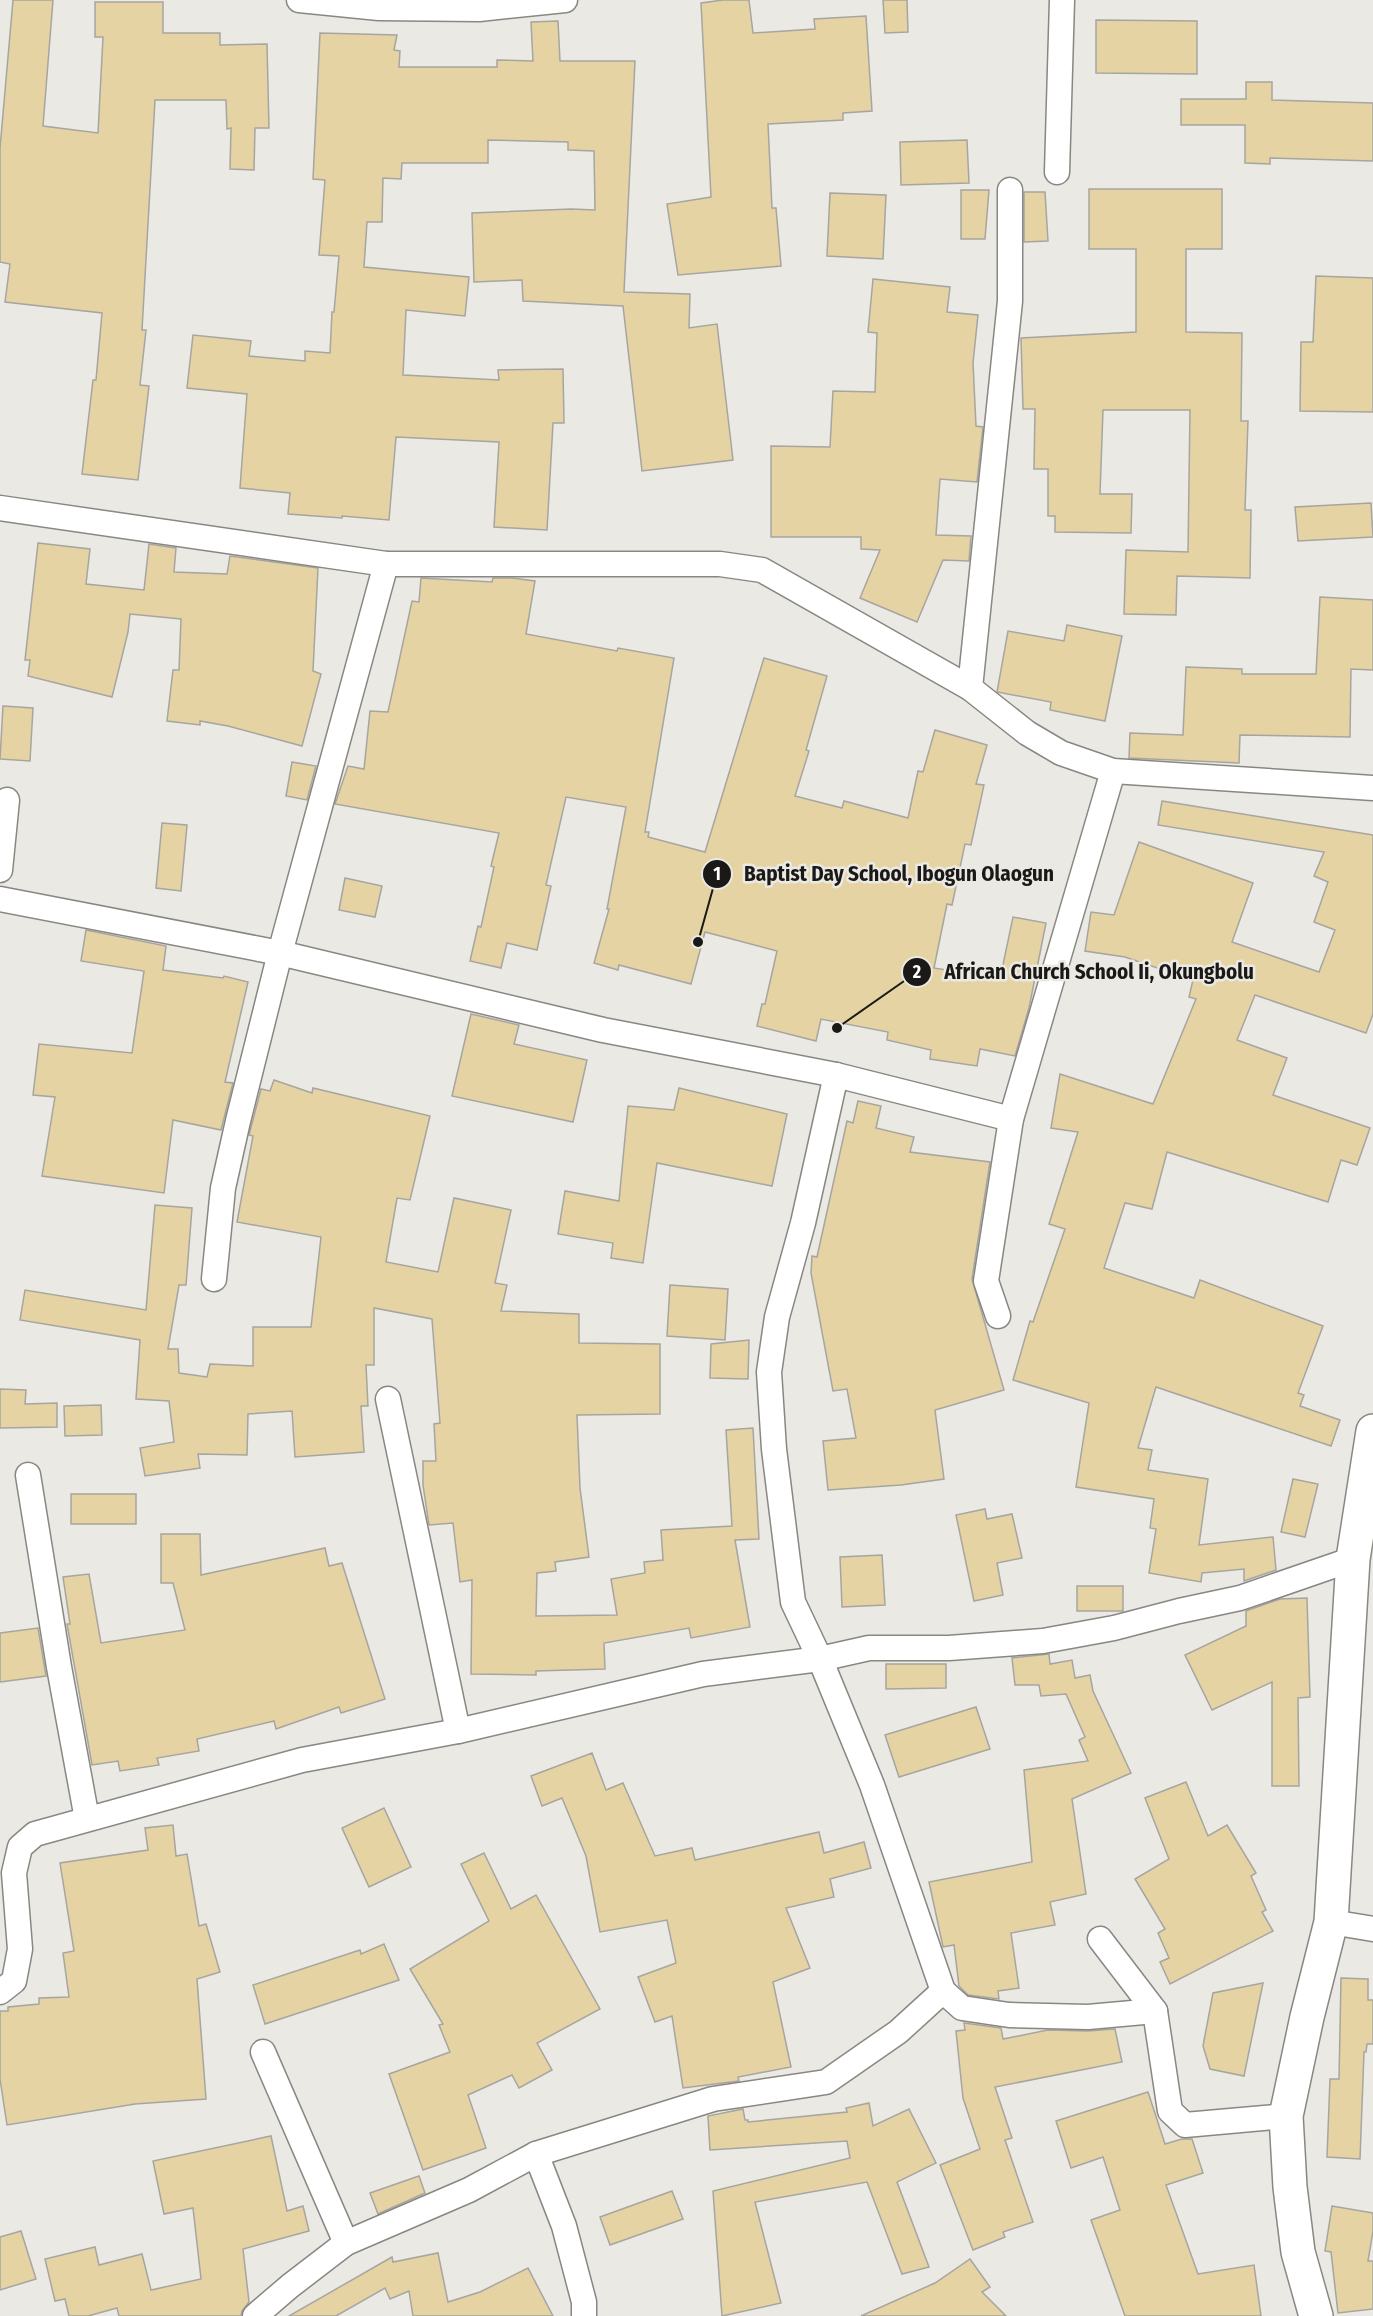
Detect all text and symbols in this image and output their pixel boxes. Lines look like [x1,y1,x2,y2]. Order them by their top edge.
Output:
callout: Baptist Day School, Ibogun Olaogun [702,854,1066,893]
text: Baptist Day School, Ibogun Olaogun [744,861,1054,887]
text: 1 [713,863,721,885]
callout: African Church School Ii, Okungbolu [902,953,1265,992]
text: African Church School Ii, Okungbolu [943,959,1254,985]
text: 2 [912,961,921,983]

